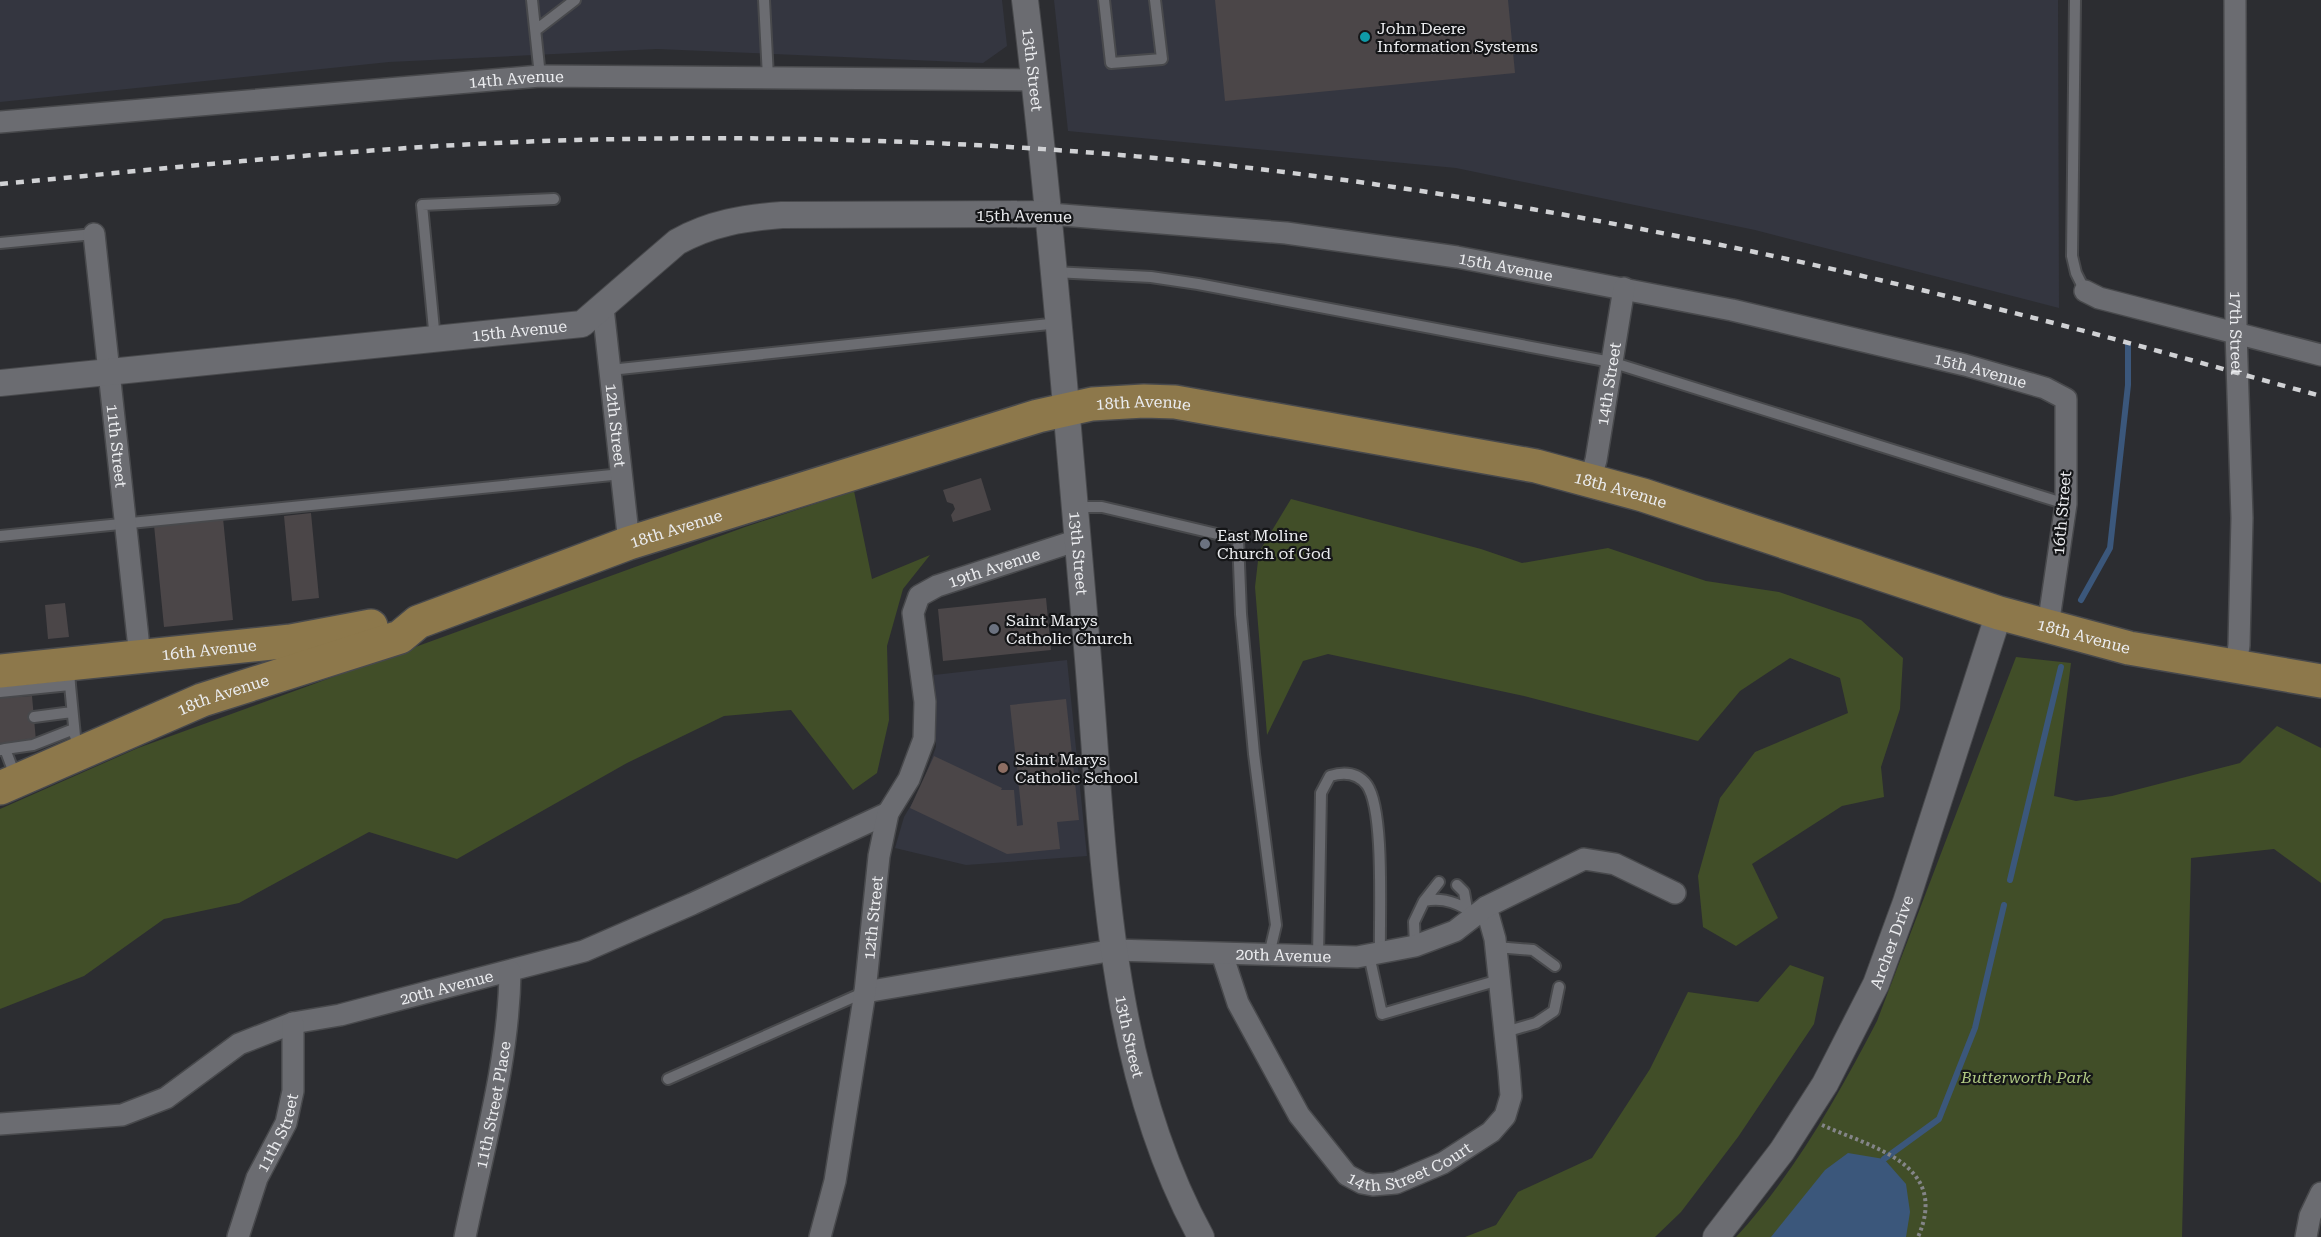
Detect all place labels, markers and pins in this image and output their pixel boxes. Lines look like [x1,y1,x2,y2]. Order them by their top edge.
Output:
place label: John Deere Information Systems [1377,19,1538,56]
marker: John Deere Information Systems [1358,30,1372,44]
place label: East Moline Church of God [1217,526,1331,563]
marker: East Moline Church of God [1198,537,1212,551]
place label: Saint Marys Catholic Church [1006,611,1132,648]
marker: Saint Marys Catholic Church [987,622,1001,636]
place label: Saint Marys Catholic School [1015,750,1138,787]
marker: Saint Marys Catholic School [996,761,1010,775]

